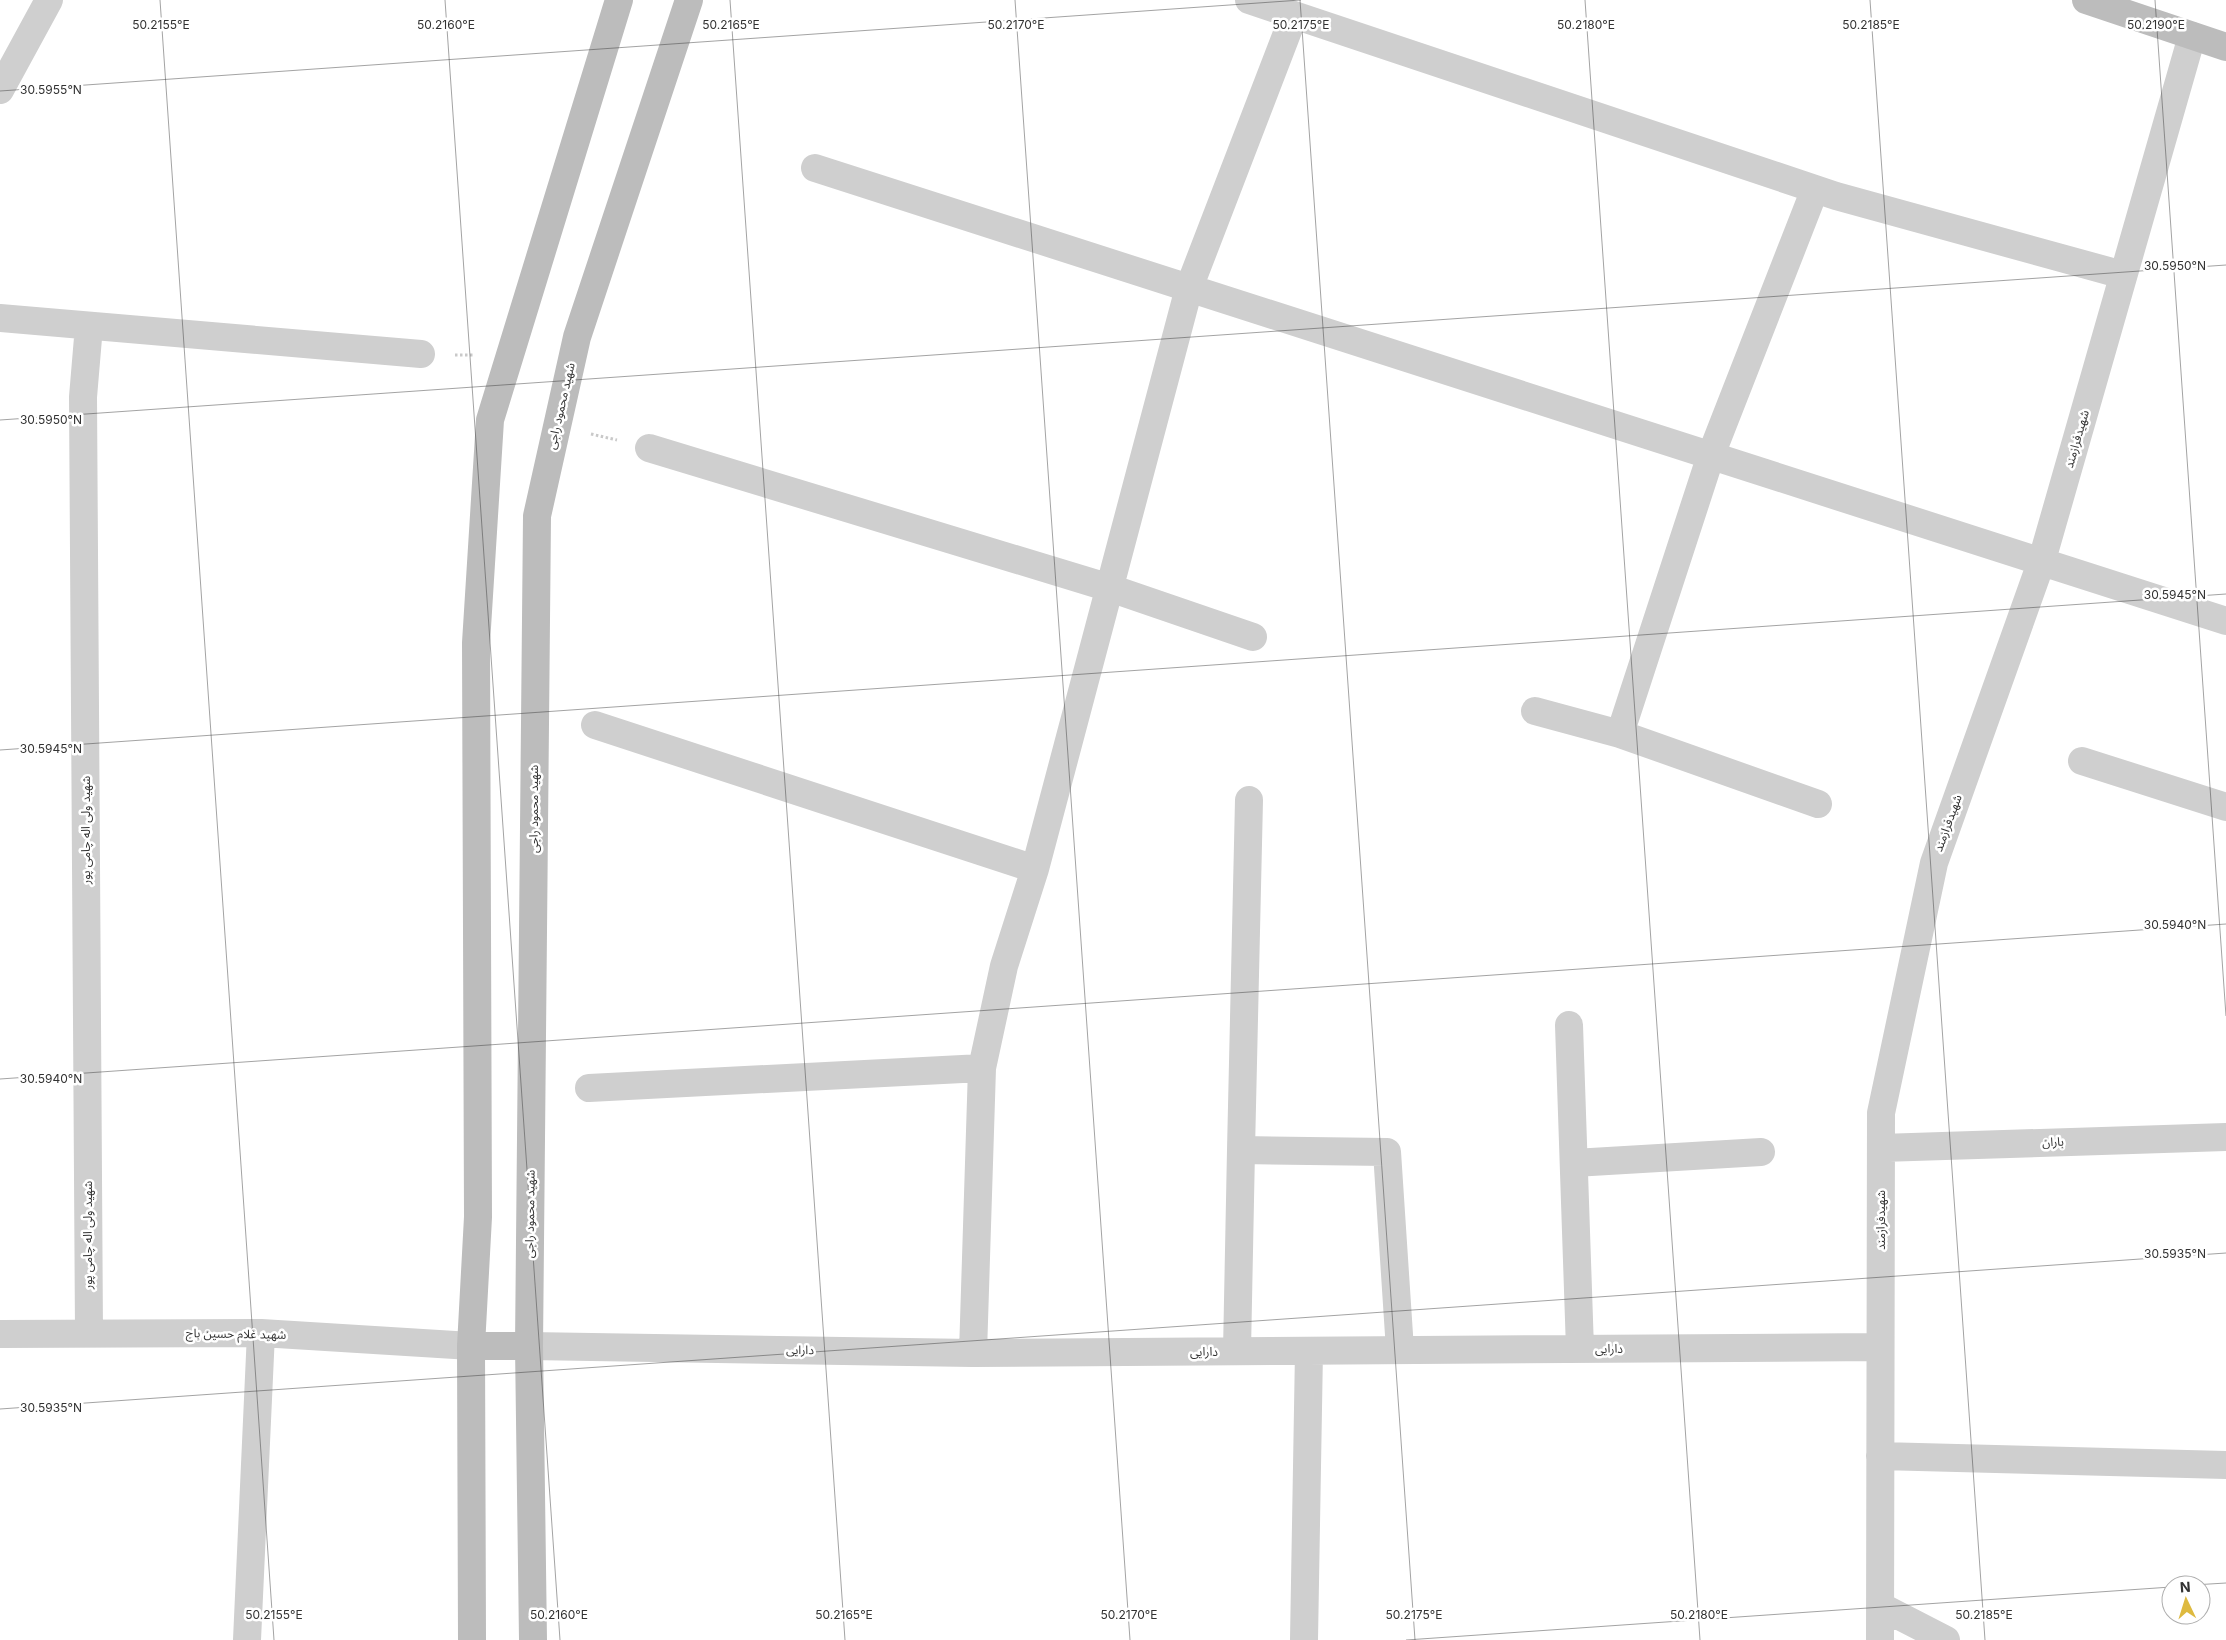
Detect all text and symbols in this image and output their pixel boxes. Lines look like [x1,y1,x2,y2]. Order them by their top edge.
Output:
text: 50.2155°E [132,17,190,32]
text: 50.2160°E [417,17,475,32]
text: 50.2165°E [702,17,760,32]
text: 50.2170°E [987,17,1045,32]
text: 50.2175°E [1273,17,1329,32]
text: 50.2180°E [1557,17,1615,32]
text: 50.2185°E [1842,17,1900,32]
text: 50.2190°E [2127,17,2185,32]
text: 30.5955°N [20,82,82,97]
text: 30.5950°N [2144,258,2206,273]
street label: شهید محمود راجی [543,361,578,451]
street label: شهیدفرازمند [2061,408,2092,470]
text: 30.5950°N [20,412,82,427]
text: 30.5945°N [2144,587,2206,602]
text: 30.5945°N [20,741,82,756]
street label: شهید محمود راجی [526,765,541,853]
street label: شهید ولی اله چامی پور [78,776,94,885]
street label: شهیدفرازمند [1930,792,1965,853]
text: 30.5940°N [2144,917,2206,932]
text: 30.5940°N [20,1071,82,1086]
street label: باران [2042,1134,2064,1149]
street label: شهید محمود راجی [521,1170,538,1258]
street label: شهید ولی اله چامی پور [80,1181,96,1290]
street label: شهیدفرازمند [1873,1190,1888,1250]
text: 30.5935°N [2144,1246,2206,1261]
street label: شهید غلام حسین باج [186,1325,286,1344]
street label: دارایی [1595,1341,1623,1356]
street label: دارایی [786,1342,814,1357]
street label: دارایی [1190,1344,1218,1359]
text: 30.5935°N [20,1400,82,1415]
north arrow [2161,1575,2211,1625]
text: N [2179,1578,2191,1595]
text: 50.2155°E [245,1607,303,1622]
text: 50.2160°E [530,1607,588,1622]
text: 50.2165°E [815,1607,873,1622]
text: 50.2170°E [1100,1607,1158,1622]
text: 50.2175°E [1386,1607,1442,1622]
text: 50.2180°E [1670,1607,1728,1622]
text: 50.2185°E [1955,1607,2013,1622]

